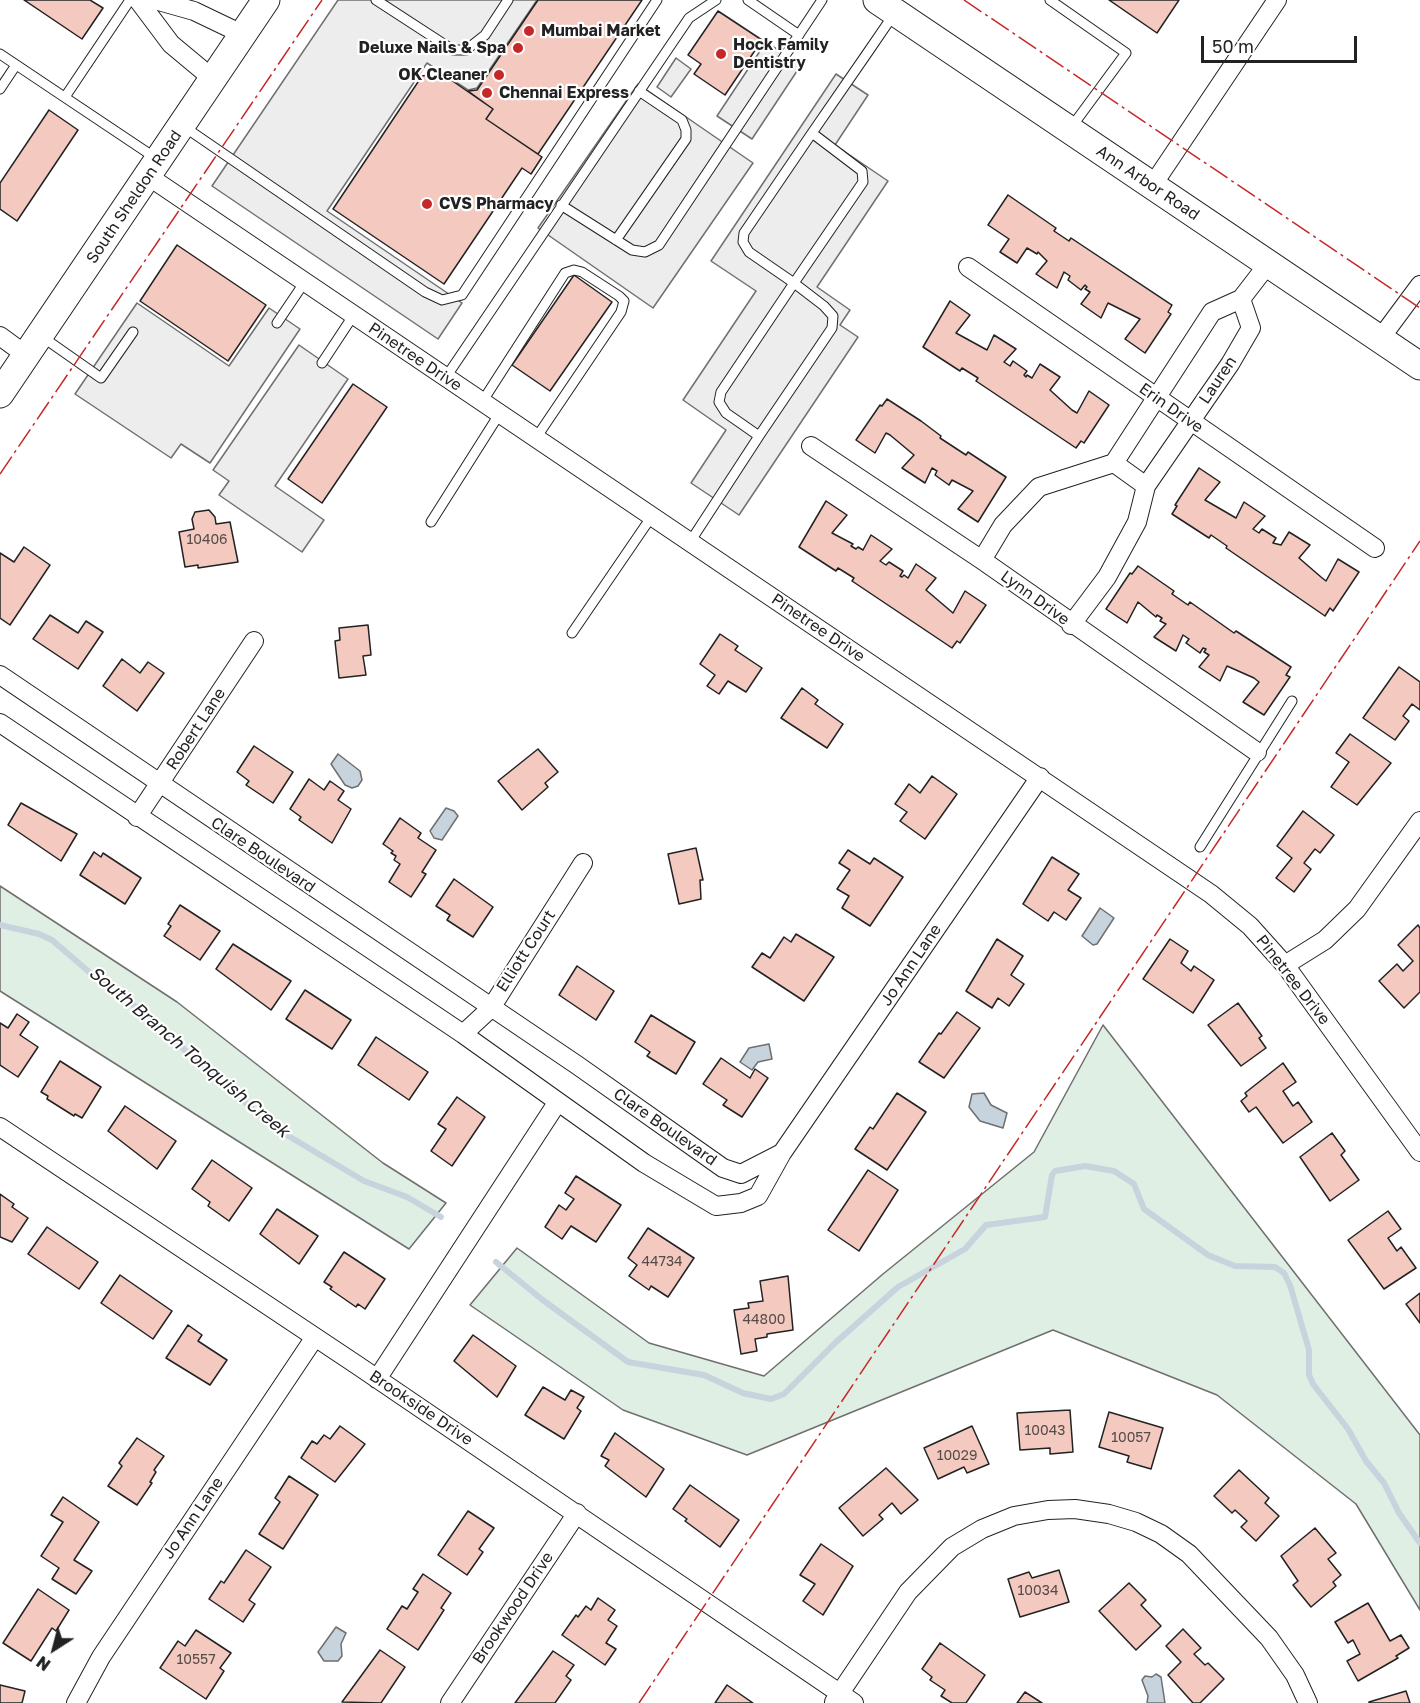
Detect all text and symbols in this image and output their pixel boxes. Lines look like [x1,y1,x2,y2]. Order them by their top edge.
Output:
place label: Mumbai Market [541,21,661,41]
marker: Mumbai Market [522,24,536,38]
scale bar [1204,24,1360,62]
place label: Hock Family Dentistry [733,35,829,73]
text: 50 m [1212,35,1254,57]
place label: Deluxe Nails & Spa [359,38,506,58]
marker: Deluxe Nails & Spa [511,41,525,55]
marker: Hock Family Dentistry [714,47,728,61]
place label: OK Cleaner [398,65,487,85]
marker: OK Cleaner [492,68,506,82]
place label: Chennai Express [499,83,629,103]
marker: Chennai Express [480,86,494,100]
street label: South Sheldon Road [82,127,186,267]
street label: Ann Arbor Road [1093,141,1203,225]
place label: CVS Pharmacy [439,194,554,214]
marker: CVS Pharmacy [420,197,434,211]
street label: Pinetree Drive [365,319,465,395]
street label: Lauren [1195,353,1241,407]
street label: Erin Drive [1135,379,1207,437]
house number: 10406 [186,532,228,548]
street label: Lynn Drive [997,567,1073,629]
street label: Pinetree Drive [768,590,868,666]
street label: Robert Lane [162,684,230,774]
street label: Clare Boulevard [207,813,319,897]
street label: Elliott Court [492,907,560,995]
street label: Jo Ann Lane [877,921,945,1009]
street label: Pinetree Drive [1252,931,1334,1029]
water label: South Branch Tonquish Creek [84,962,294,1142]
street label: Clare Boulevard [610,1084,720,1170]
house number: 44734 [641,1254,683,1270]
house number: 44800 [743,1312,785,1328]
street label: Brookside Drive [366,1366,476,1450]
house number: 10043 [1025,1423,1065,1439]
house number: 10057 [1111,1430,1151,1446]
house number: 10029 [937,1448,977,1464]
street label: Jo Ann Lane [159,1474,227,1562]
street label: Brookwood Drive [469,1548,557,1668]
house number: 10034 [1018,1583,1058,1599]
north arrow [24,1619,84,1679]
text: N [33,1652,54,1675]
house number: 10557 [176,1652,216,1668]

